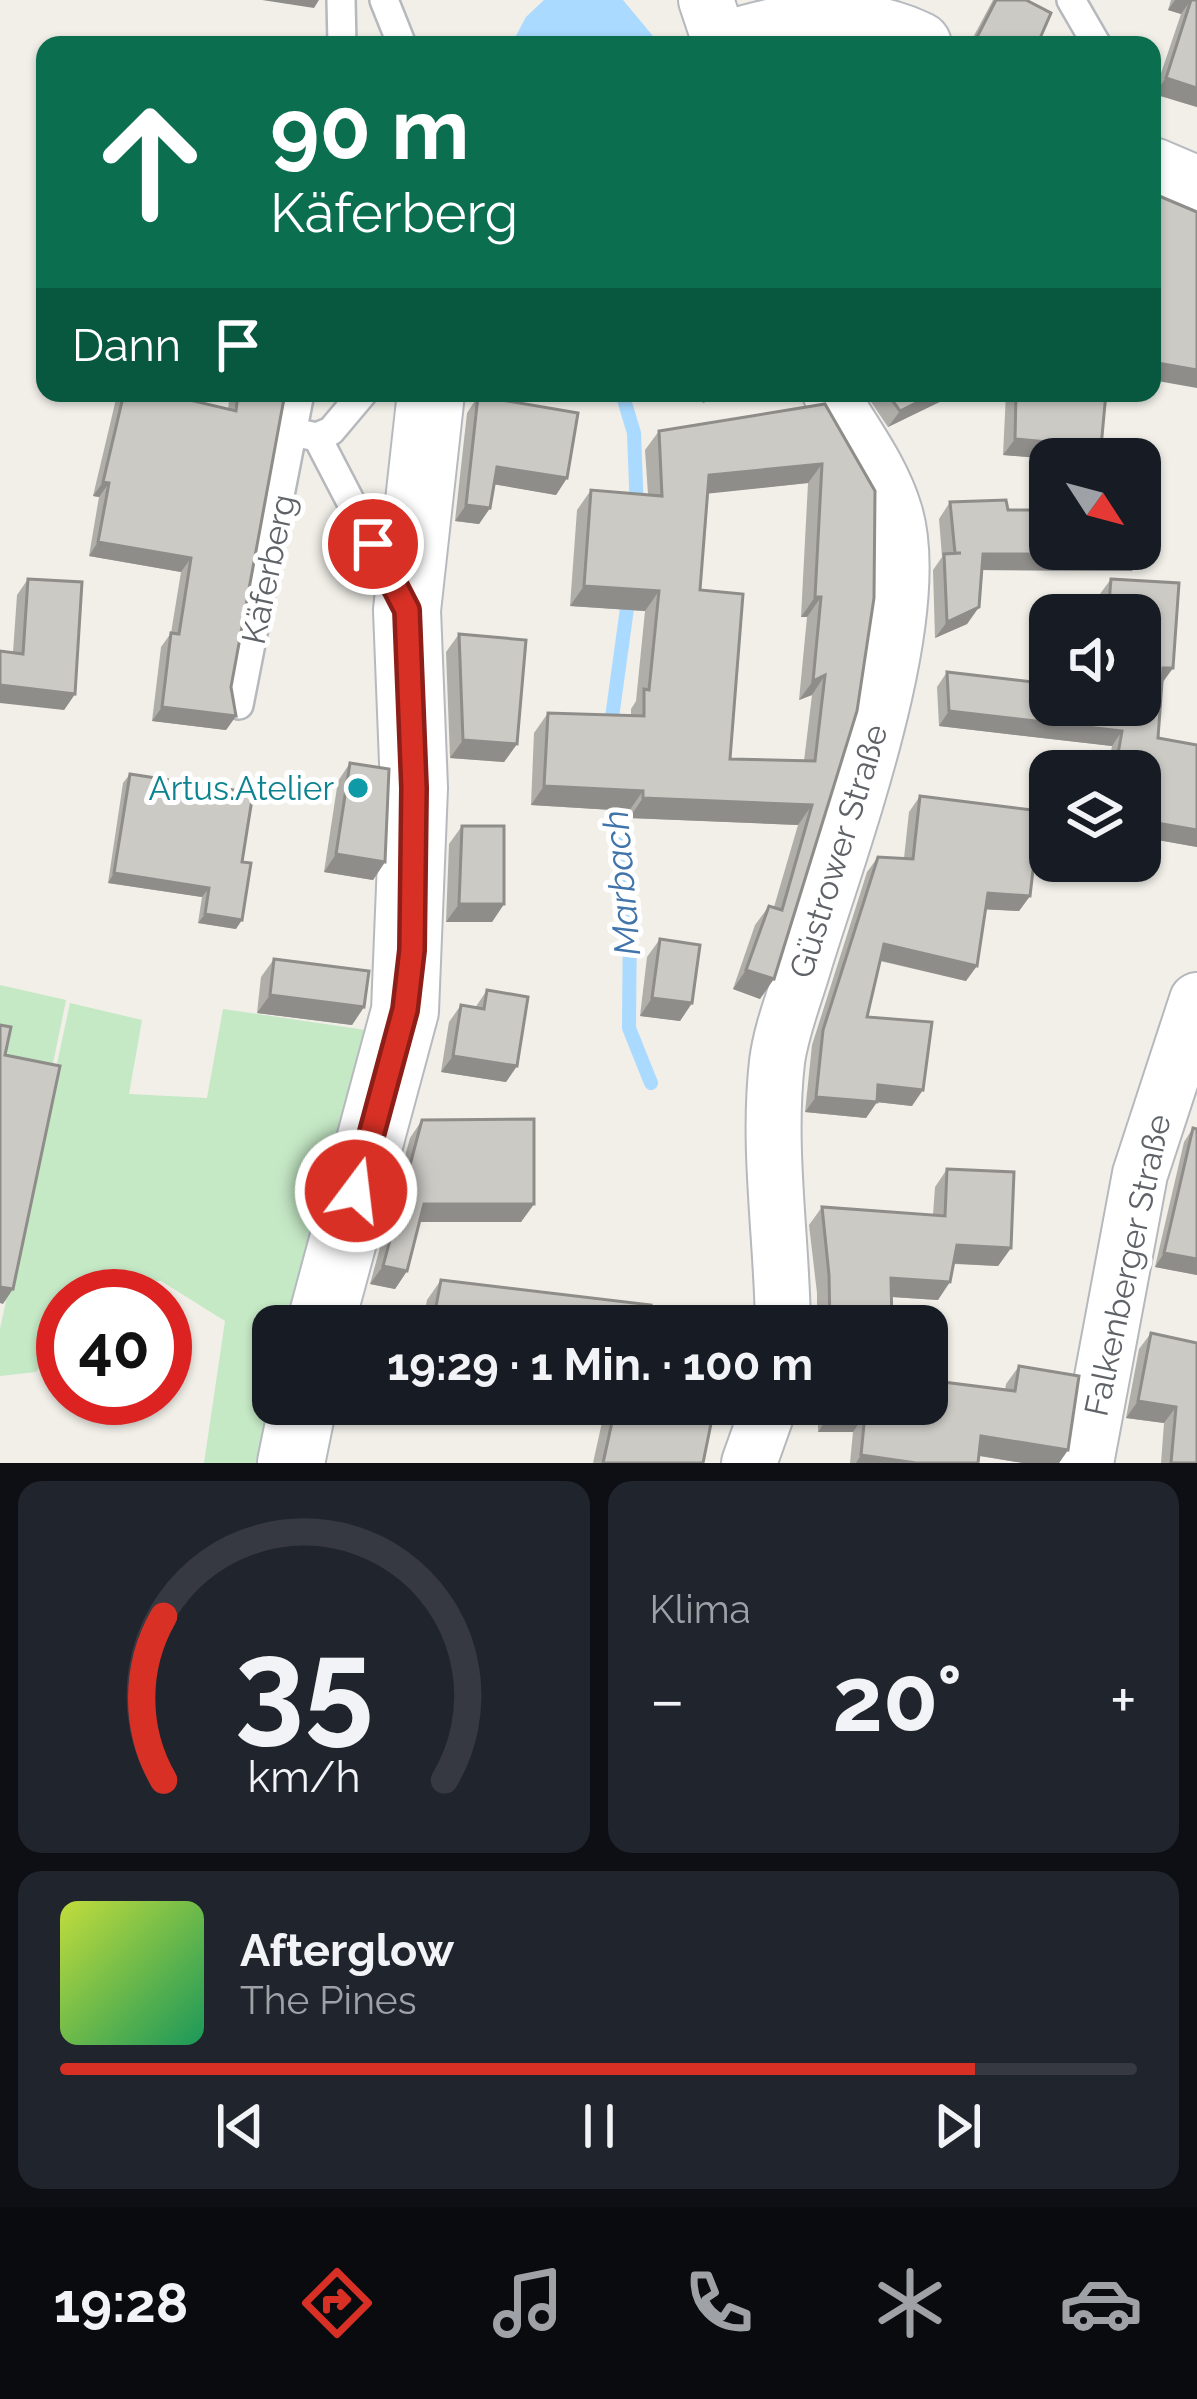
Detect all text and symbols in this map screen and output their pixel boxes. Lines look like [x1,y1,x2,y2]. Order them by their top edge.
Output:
text: 90 m [270,80,469,179]
icon: ahead [72,84,228,240]
text: Käferberg [270,181,518,245]
icon: arrive [205,312,271,378]
text: Dann [72,319,181,372]
north arrow [1029,438,1161,570]
map controls [1029,438,1161,882]
street label: Käferberg [234,491,303,647]
pin [322,493,424,595]
icon: arrive [340,511,406,577]
button: sound [1029,594,1161,726]
street label: Güstrower Straße [781,720,896,983]
button: layers [1029,750,1161,882]
place label: Artus.Atelier [148,769,334,808]
marker: Artus.Atelier [345,775,371,801]
water label: Marbach [594,809,648,957]
street label: Falkenberger Straße [1076,1111,1178,1419]
position arrow [293,1128,419,1254]
speed limit sign: 40 [36,1269,192,1425]
text: 19:29 · 1 Min. · 100 m [387,1338,813,1391]
text: Klima [650,1586,751,1632]
text: 35 [234,1612,373,1758]
text: 20° [832,1646,963,1752]
text: − [650,1661,685,1738]
text: + [1110,1661,1137,1738]
text: km/h [247,1752,360,1802]
text: Afterglow [240,1924,454,1977]
text: The Pines [240,1977,417,2023]
icon: previous [207,2093,273,2159]
icon: pause [566,2093,632,2159]
icon: next [925,2093,991,2159]
icon: directions [295,2261,379,2345]
icon: music [486,2261,570,2345]
icon: phone [677,2261,761,2345]
icon: climate [868,2261,952,2345]
icon: car [1059,2261,1143,2345]
text: 19:28 [54,2271,188,2335]

